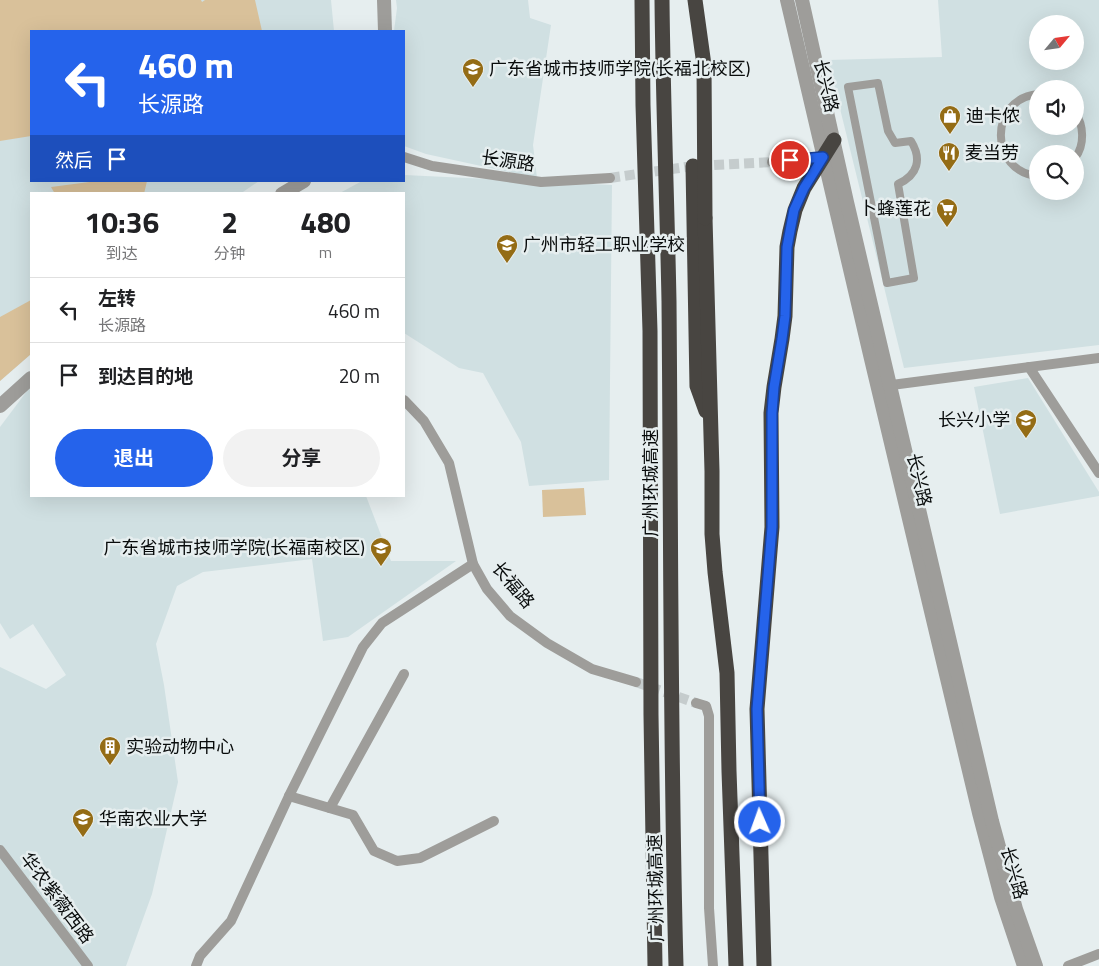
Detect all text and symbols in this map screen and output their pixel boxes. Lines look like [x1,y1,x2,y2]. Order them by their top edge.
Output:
north arrow [1029,15,1084,70]
map controls [1029,15,1084,200]
text: 460 m [138,38,234,92]
icon: left [55,50,120,115]
place label: 广东省城市技师学院(长福北校区) [489,55,751,82]
school or university icon: 广东省城市技师学院(长福北校区) [461,57,485,88]
street label: 长兴路 [807,57,846,115]
button: sound [1029,80,1084,135]
text: 长源路 [138,87,204,121]
place label: 迪卡侬 [966,102,1020,129]
shop icon: 迪卡侬 [938,104,962,135]
pin [769,139,811,181]
place label: 麦当劳 [965,139,1019,166]
restaurant icon: 麦当劳 [937,141,961,172]
street label: 长源路 [479,143,537,178]
text: 然后 [55,145,93,174]
icon: arrive [103,145,131,173]
button: search [1029,145,1084,200]
icon: arrive [776,146,804,174]
place label: 卜蜂莲花 [859,195,931,222]
supermarket icon: 卜蜂莲花 [935,197,959,228]
text: 10:36 [84,199,159,245]
text: 2 [221,199,238,245]
text: 480 [300,199,351,245]
place label: 广州市轻工职业学校 [523,231,685,258]
school or university icon: 广州市轻工职业学校 [495,233,519,264]
text: m [319,240,332,264]
text: 到达 [106,241,138,265]
text: 分钟 [214,241,246,265]
text: 左转 [98,283,136,312]
icon: left [55,296,83,324]
text: 460 m [328,296,380,325]
text: 长源路 [98,313,146,337]
icon: arrive [55,361,83,389]
text: 到达目的地 [98,361,193,390]
text: 20 m [339,361,380,390]
place label: 长兴小学 [938,406,1010,433]
school or university icon: 长兴小学 [1014,408,1038,439]
button: 退出 [55,429,213,487]
button: 分享 [223,429,380,487]
street label: 广州环城高速 [637,429,664,537]
street label: 长兴路 [900,451,939,509]
place label: 广东省城市技师学院(长福南校区) [103,534,365,561]
school or university icon: 广东省城市技师学院(长福南校区) [369,536,393,567]
street label: 长福路 [486,555,541,614]
place label: 实验动物中心 [126,733,234,760]
building icon: 实验动物中心 [98,735,122,766]
position arrow [733,795,785,847]
place label: 华南农业大学 [99,805,207,832]
school or university icon: 华南农业大学 [71,807,95,838]
street label: 广州环城高速 [641,834,670,942]
street label: 长兴路 [994,843,1035,903]
street label: 华农紫薇西路 [14,846,101,949]

